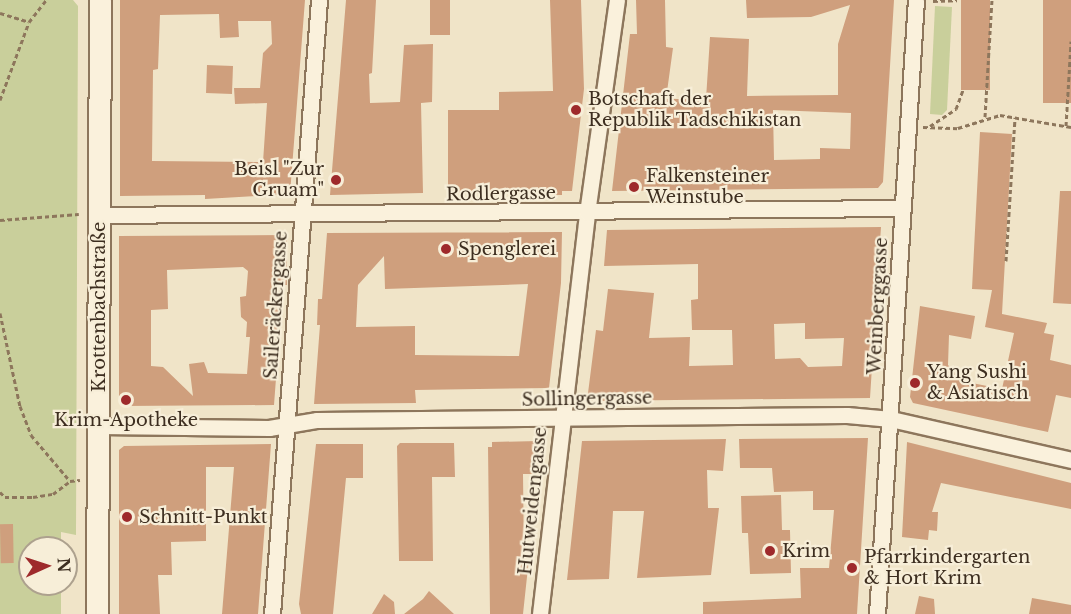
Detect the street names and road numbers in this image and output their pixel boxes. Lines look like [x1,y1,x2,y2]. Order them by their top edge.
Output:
street label: Rodlergasse [446,182,556,206]
street label: Krottenbachstraße [88,222,110,392]
street label: Saileräckergasse [260,230,292,380]
street label: Weinberggasse [864,237,892,375]
street label: Sollingergasse [522,387,652,411]
street label: Hutweidengasse [514,426,552,576]

